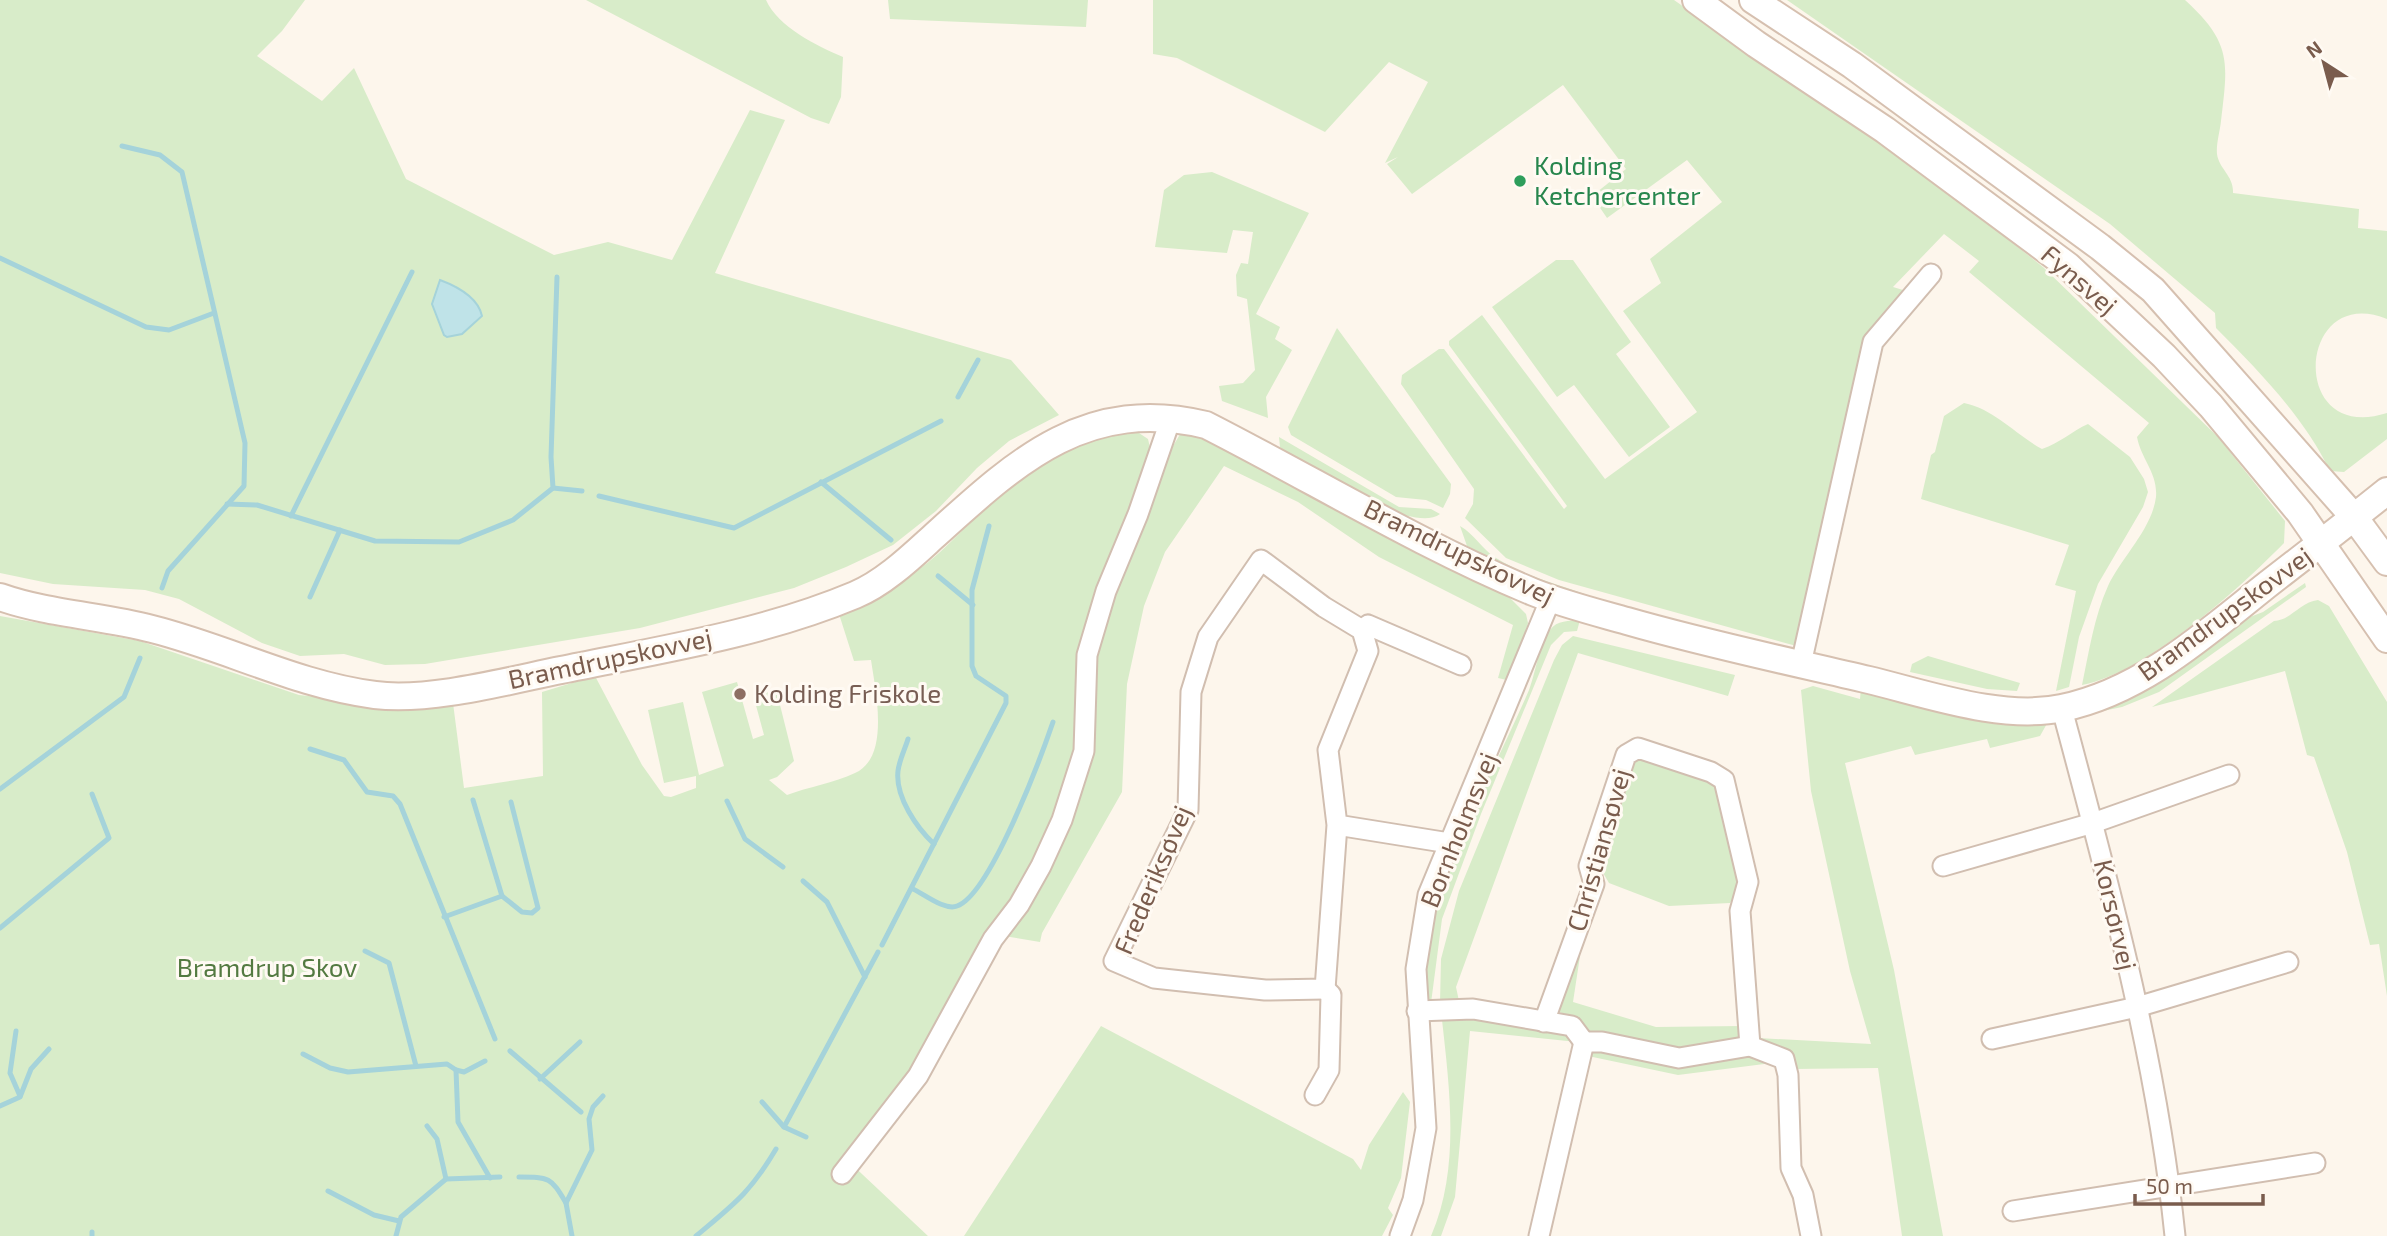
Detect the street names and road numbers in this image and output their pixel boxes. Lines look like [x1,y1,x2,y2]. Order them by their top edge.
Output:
street label: Fynsvej [2036,238,2124,320]
street label: Bramdrupskovvej [1360,491,1560,610]
street label: Bramdrupskovvej [2131,539,2317,686]
street label: Bramdrupskovvej [505,621,714,694]
street label: Bornholmsvej [1413,748,1503,911]
street label: Christiansøvej [1560,765,1636,935]
street label: Frederiksøvej [1106,800,1197,958]
street label: Korsørvej [2089,856,2144,973]

